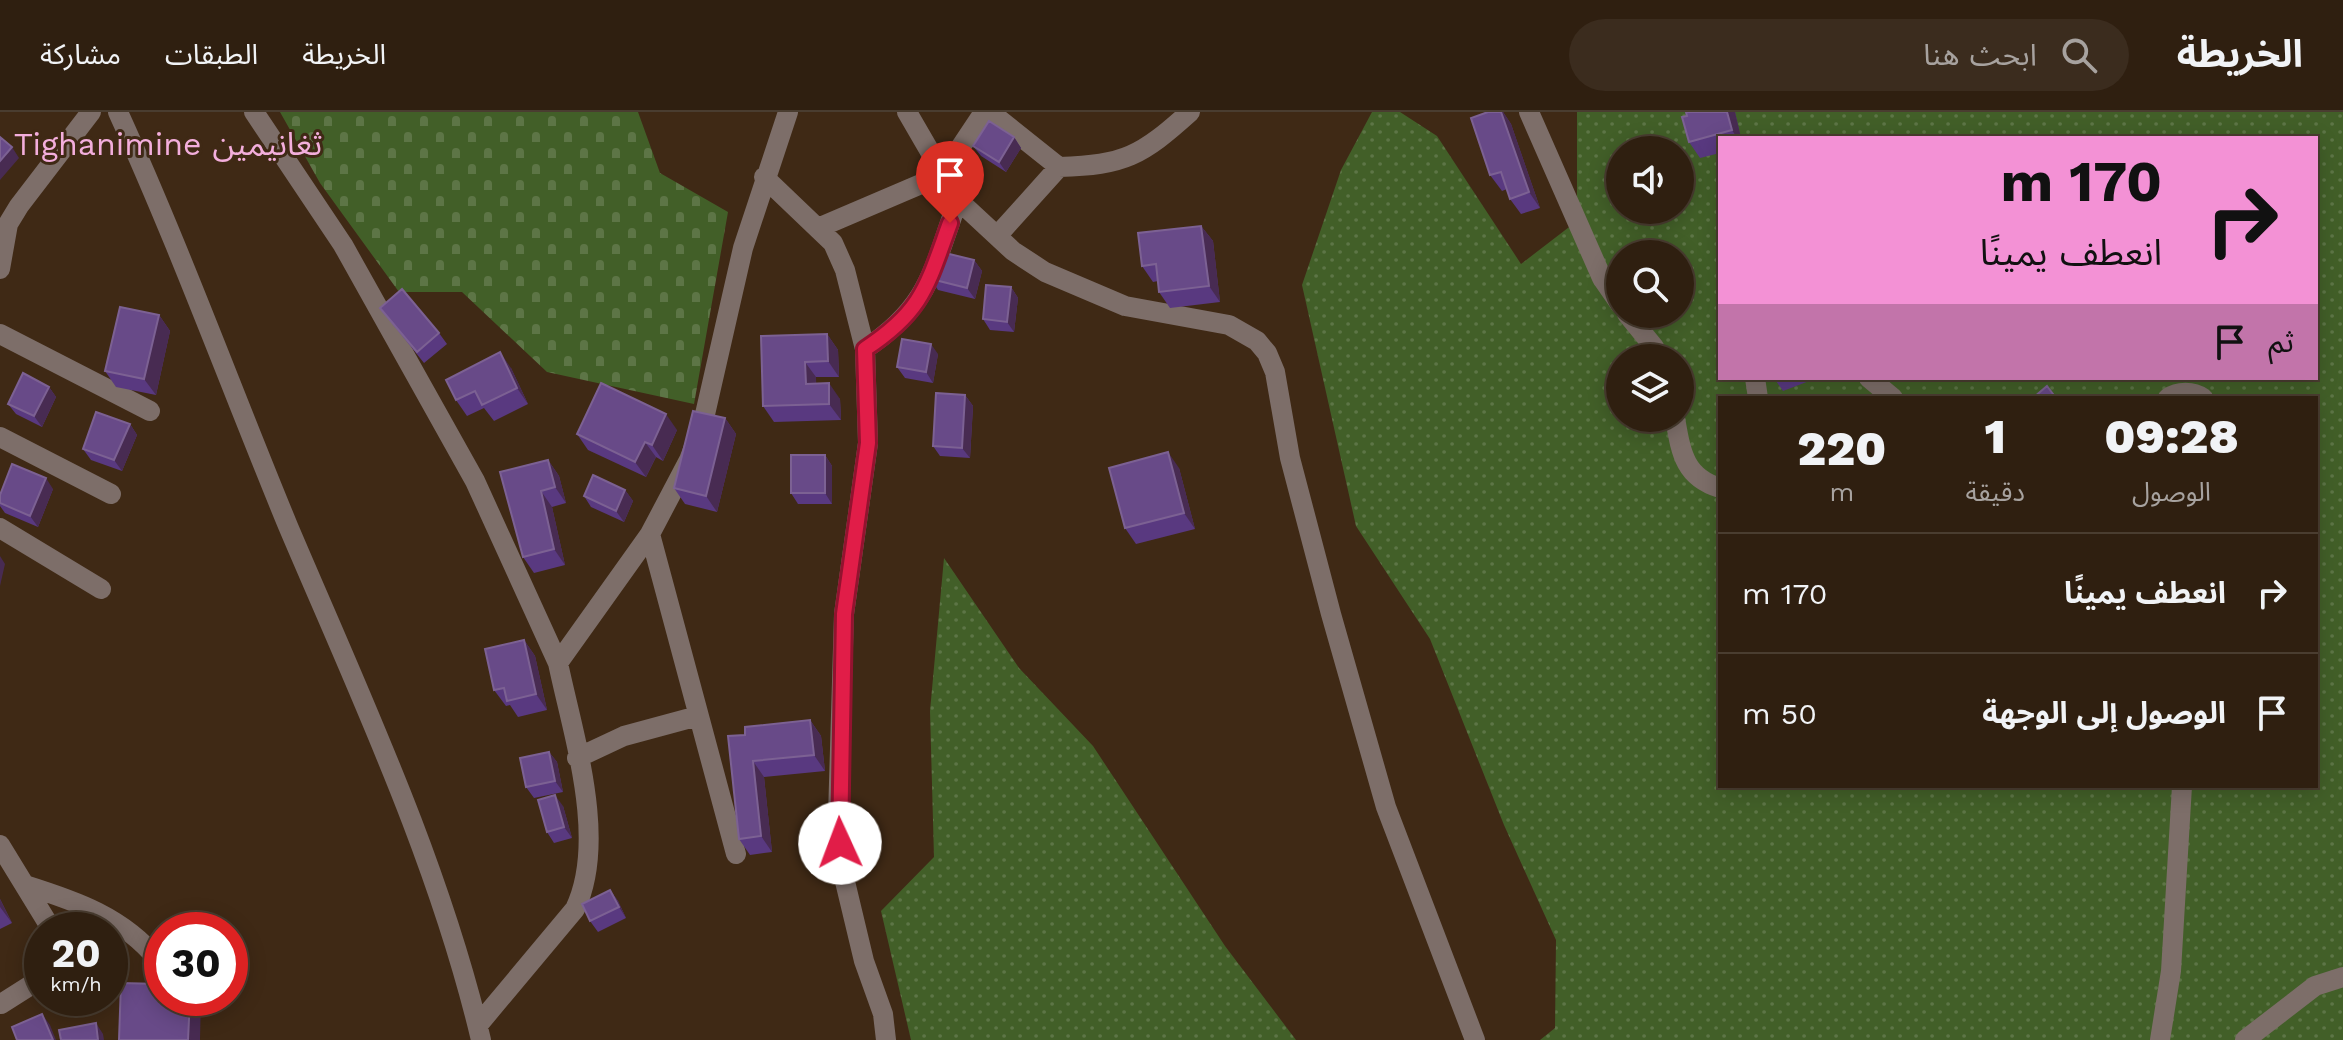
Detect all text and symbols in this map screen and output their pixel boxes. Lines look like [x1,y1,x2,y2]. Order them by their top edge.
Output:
search box [1569,19,2129,91]
text: الخريطة [2177,32,2303,76]
icon: search [2057,33,2101,77]
text: ابحث هنا [1923,37,2037,72]
text: مشاركة [40,38,121,71]
text: الطبقات [165,38,258,71]
text: الخريطة [302,38,386,71]
district label: Tighanimine ثغانيمين [14,125,322,163]
map controls [1606,136,1694,432]
button: sound [1606,136,1694,224]
pin [916,141,984,223]
text: 170 m [2000,149,2162,215]
icon: arrive [928,153,972,197]
icon: right [2190,168,2294,272]
text: انعطف يمينًا [1980,232,2162,274]
button: search [1606,240,1694,328]
icon: arrive [2208,320,2252,364]
text: ثم [2268,324,2294,359]
button: layers [1606,344,1694,432]
text: 1 [1985,408,2006,465]
text: 09:28 [2104,408,2239,465]
text: 220 [1797,420,1886,477]
text: m [1829,477,1854,507]
text: دقيقة [1966,477,2025,507]
text: الوصول [2132,477,2211,507]
icon: right [2250,571,2294,615]
text: انعطف يمينًا [2064,575,2226,610]
text: 170 m [1742,576,1827,611]
icon: arrive [2250,691,2294,735]
text: الوصول إلى الوجهة [1982,695,2226,730]
text: 50 m [1742,696,1817,731]
position arrow [798,801,882,885]
speed limit sign: 30 [144,912,248,1016]
text: 20 [51,930,101,977]
text: km/h [50,972,102,996]

